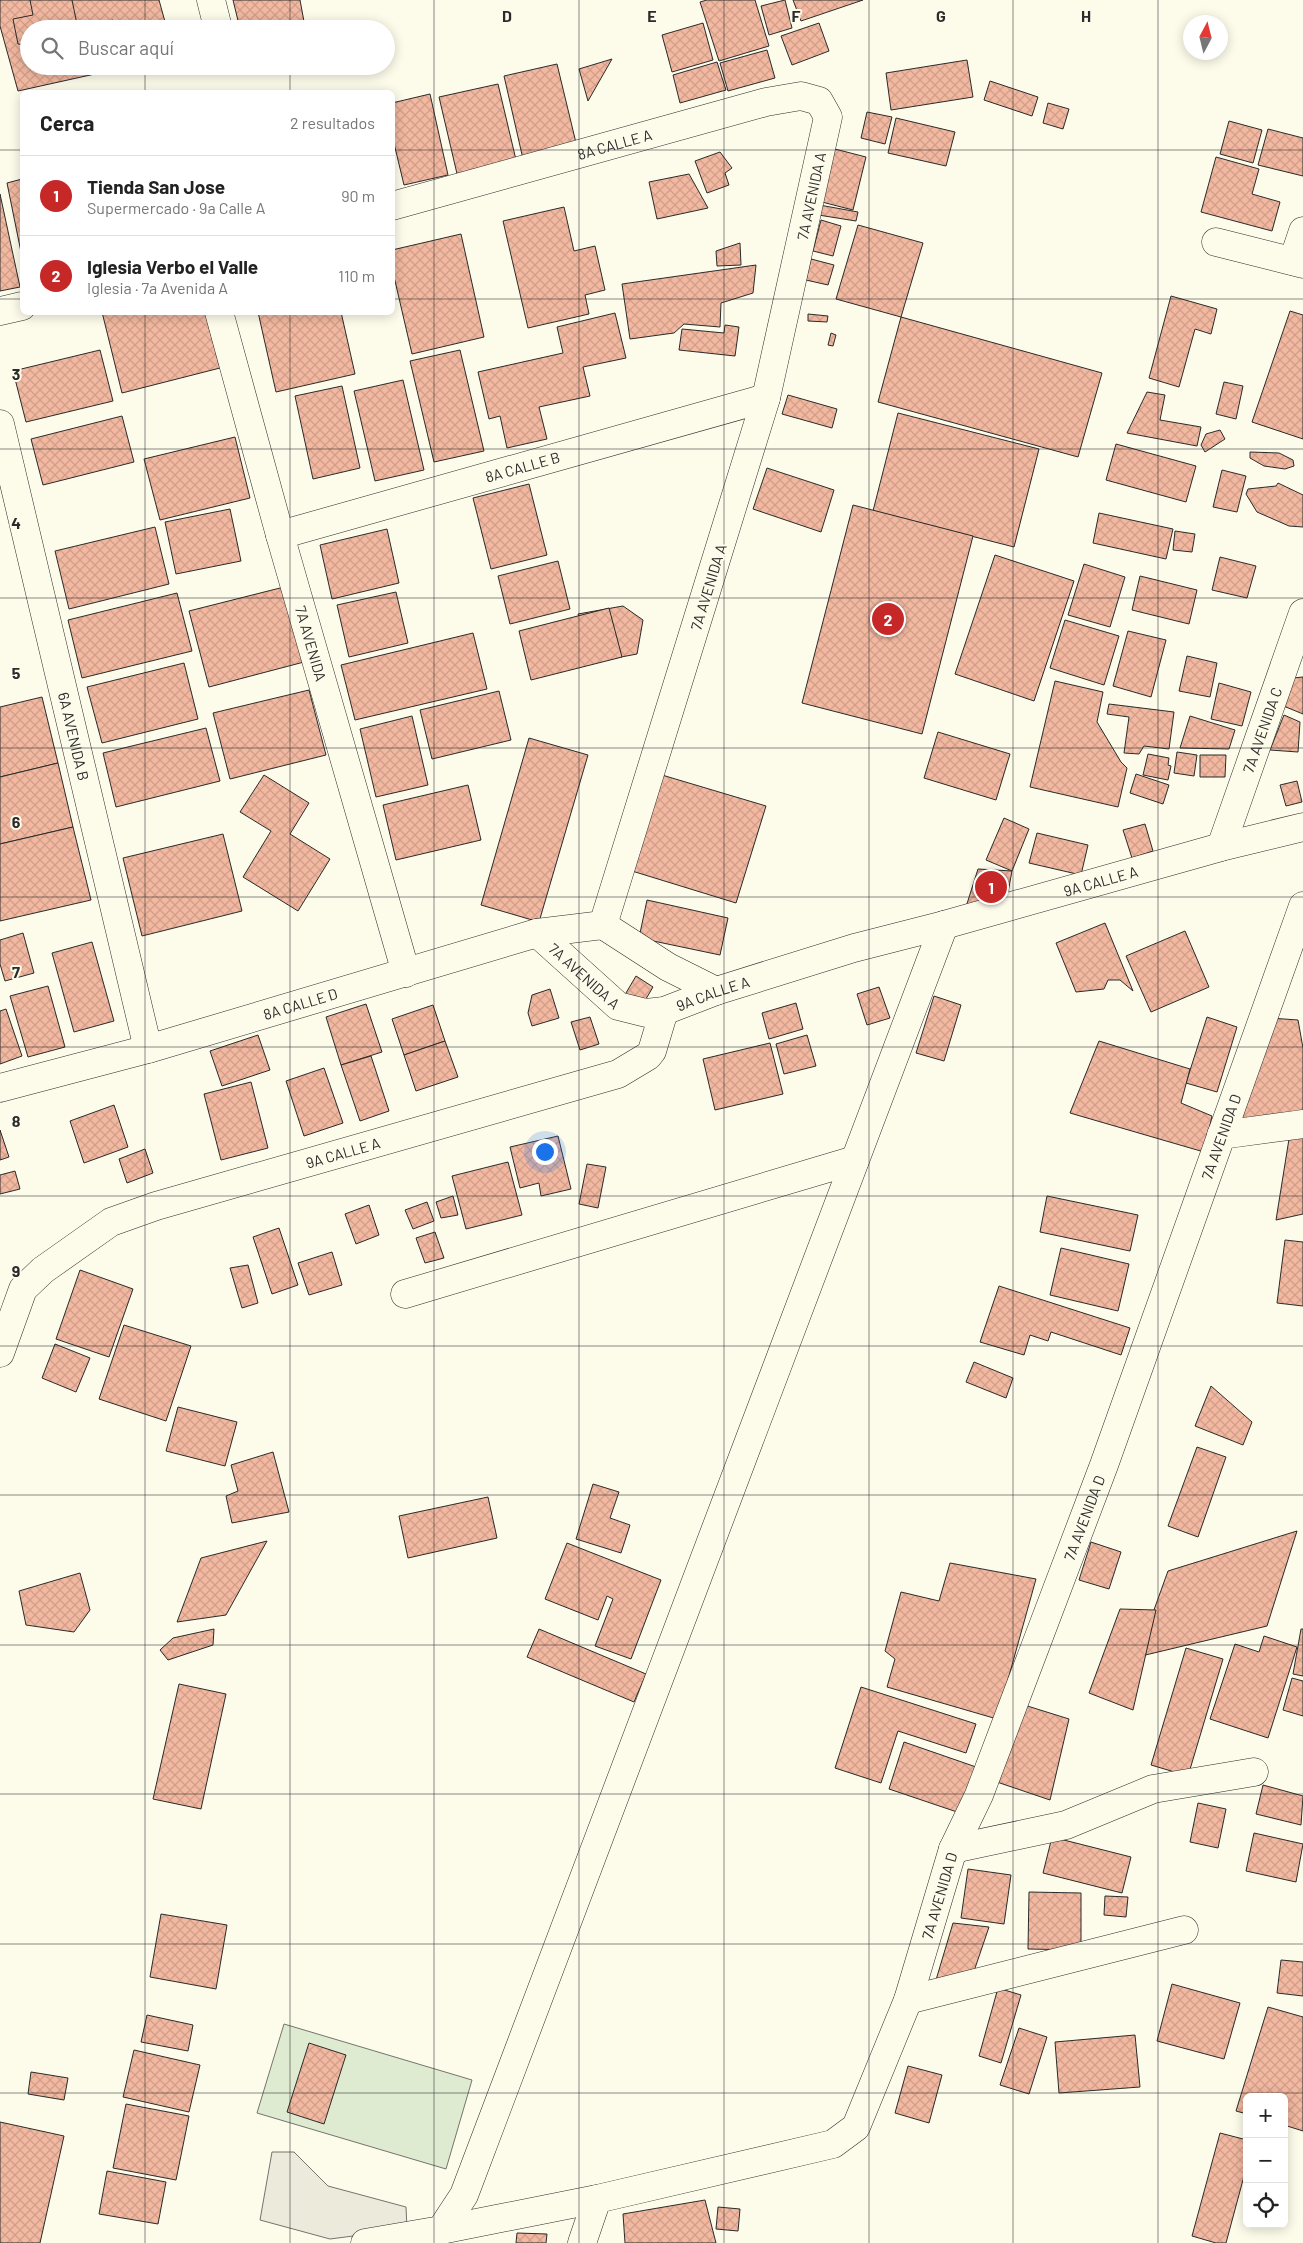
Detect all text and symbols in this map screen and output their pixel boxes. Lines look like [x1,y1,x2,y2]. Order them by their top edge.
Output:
text: D [502,6,512,25]
text: E [647,6,657,25]
text: F [792,6,801,25]
text: G [936,6,946,25]
text: H [1081,6,1091,25]
north arrow [1183,15,1228,60]
search box [20,20,395,75]
icon: search [38,34,66,62]
text: Buscar aquí [78,36,174,59]
text: Cerca [40,110,94,135]
text: 2 resultados [290,113,375,132]
street label: 8A CALLE A [575,125,654,163]
street label: 7A AVENIDA A [793,150,829,242]
text: Tienda San Jose [87,175,225,198]
text: 1 [53,186,59,205]
text: 90 m [341,186,375,205]
text: Supermercado · 9a Calle A [87,198,265,217]
text: Iglesia Verbo el Valle [87,255,258,278]
text: 2 [52,266,60,285]
text: 110 m [338,266,375,285]
text: Iglesia · 7a Avenida A [87,278,228,297]
text: 3 [12,364,20,383]
street label: 8A CALLE B [483,448,562,486]
text: 4 [11,513,21,532]
street label: 7A AVENIDA A [686,542,730,632]
pin: 2 [872,600,904,638]
street label: 7A AVENIDA [292,604,331,683]
text: 5 [12,663,21,682]
street label: 7A AVENIDA C [1239,685,1285,775]
street label: 6A AVENIDA B [55,690,93,782]
text: 6 [12,812,21,831]
street label: 9A CALLE A [1062,862,1140,900]
pin: 1 [975,868,1007,906]
street label: 7A AVENIDA A [545,939,624,1013]
text: 7 [12,962,20,981]
street label: 9A CALLE A [674,972,752,1014]
street label: 8A CALLE D [261,984,340,1023]
street label: 7A AVENIDA D [1197,1091,1244,1182]
text: 8 [12,1111,21,1130]
street label: 9A CALLE A [304,1133,382,1172]
your location [532,1139,558,1165]
text: 9 [12,1261,20,1280]
street label: 7A AVENIDA D [1060,1473,1108,1563]
street label: 7A AVENIDA D [918,1850,961,1941]
map controls [1243,2093,1288,2228]
button: + [1243,2093,1288,2138]
button: − [1243,2138,1288,2183]
button: locate [1243,2183,1288,2228]

